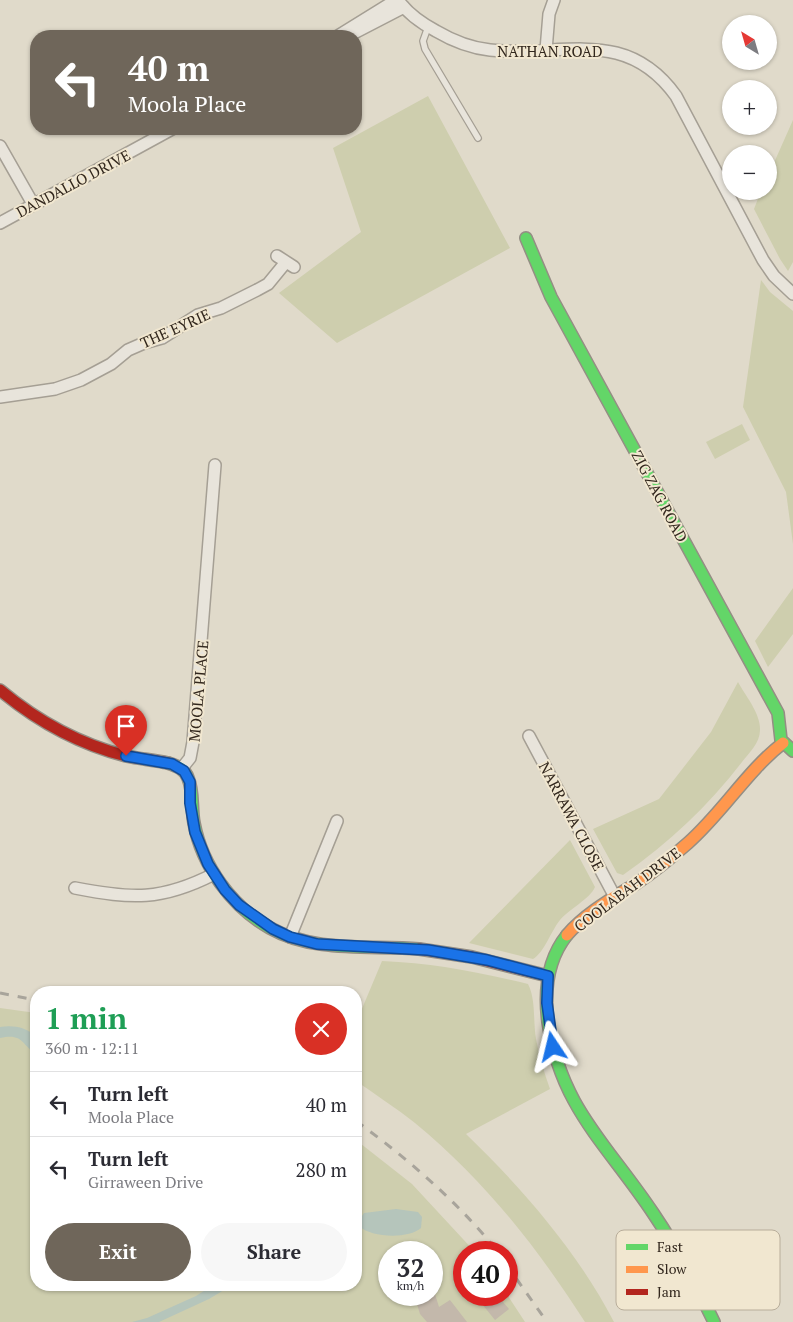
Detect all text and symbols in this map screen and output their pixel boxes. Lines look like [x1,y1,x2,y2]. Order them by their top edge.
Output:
north arrow [722,15,778,70]
map controls [722,15,777,200]
street label: NATHAN ROAD [497,41,603,61]
text: 40 m [128,45,209,91]
icon: left [45,50,110,115]
button: + [722,80,777,135]
text: Moola Place [128,89,246,118]
street label: DANDALLO DRIVE [13,144,133,222]
button: − [722,145,777,200]
street label: THE EYRIE [137,304,213,352]
street label: ZIG ZAG ROAD [627,447,693,545]
street label: MOOLA PLACE [184,639,212,743]
pin [105,705,147,756]
icon: arrive [112,712,140,740]
street label: NARRAWA CLOSE [535,758,609,874]
street label: COOLABAH DRIVE [570,842,684,936]
text: 1 min [45,998,127,1038]
button: close [295,1003,347,1055]
position arrow [526,1020,578,1072]
text: 360 m · 12:11 [45,1037,139,1059]
text: Turn left [88,1081,169,1106]
icon: left [45,1090,73,1118]
text: 40 m [306,1092,347,1117]
text: Moola Place [88,1106,174,1128]
text: Turn left [88,1146,169,1171]
icon: left [45,1155,73,1183]
text: 280 m [296,1157,347,1182]
text: Girraween Drive [88,1171,203,1193]
button: Exit [45,1223,191,1281]
button: Share [201,1223,347,1281]
legend [616,1230,780,1310]
text: Fast [657,1237,684,1256]
speed limit sign: 40 [453,1241,518,1306]
text: 32 [396,1251,425,1284]
text: Slow [657,1259,687,1278]
text: km/h [397,1278,424,1293]
text: Jam [657,1282,681,1301]

